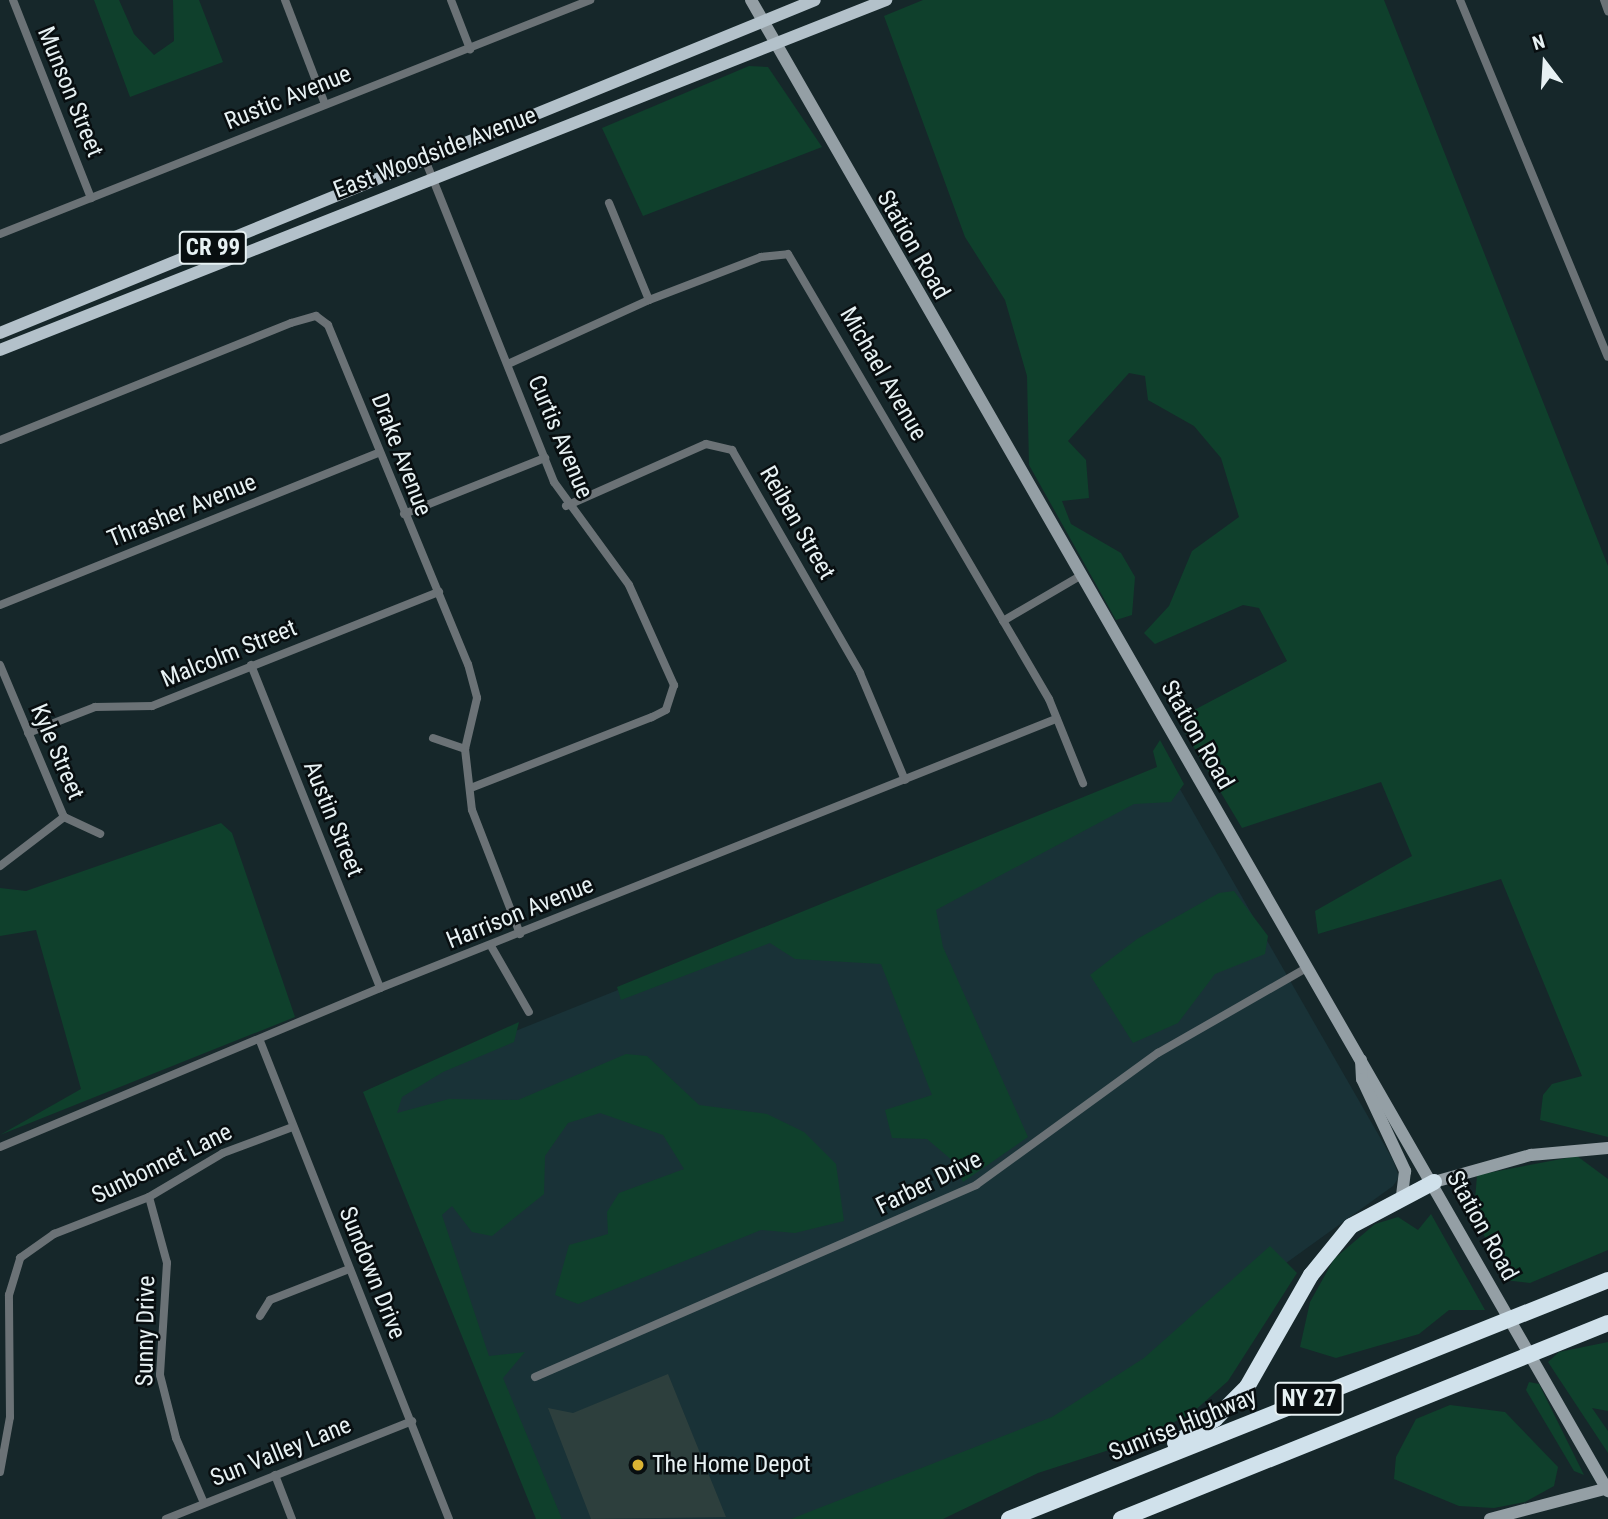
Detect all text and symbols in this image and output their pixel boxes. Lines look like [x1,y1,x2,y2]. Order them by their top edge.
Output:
street label: Munson Street [31,23,109,161]
north arrow [1510,28,1580,98]
text: N [1530,30,1548,55]
street label: Rustic Avenue [221,60,355,136]
street label: East Woodside Avenue [329,101,541,205]
street label: Station Road [870,185,956,305]
road number: CR 99 [178,229,248,268]
street label: Michael Avenue [833,302,933,446]
street label: Curtis Avenue [521,371,599,503]
street label: Drake Avenue [365,390,437,520]
street label: Reiben Street [753,461,841,585]
street label: Thrasher Avenue [103,468,261,554]
street label: Malcolm Street [157,614,301,694]
street label: Station Road [1154,675,1240,795]
street label: Kyle Street [24,700,90,804]
street label: Austin Street [297,757,369,881]
street label: Harrison Avenue [442,870,598,956]
street label: Sunbonnet Lane [87,1118,237,1210]
street label: Farber Drive [872,1145,986,1221]
street label: Station Road [1440,1166,1524,1286]
street label: Sundown Drive [332,1203,412,1343]
street label: Sunny Drive [131,1275,161,1387]
road number: NY 27 [1274,1380,1344,1418]
street label: Sunrise Highway [1105,1382,1261,1468]
street label: Sun Valley Lane [207,1411,355,1493]
place label: The Home Depot [652,1451,811,1479]
marker: The Home Depot [630,1457,646,1473]

